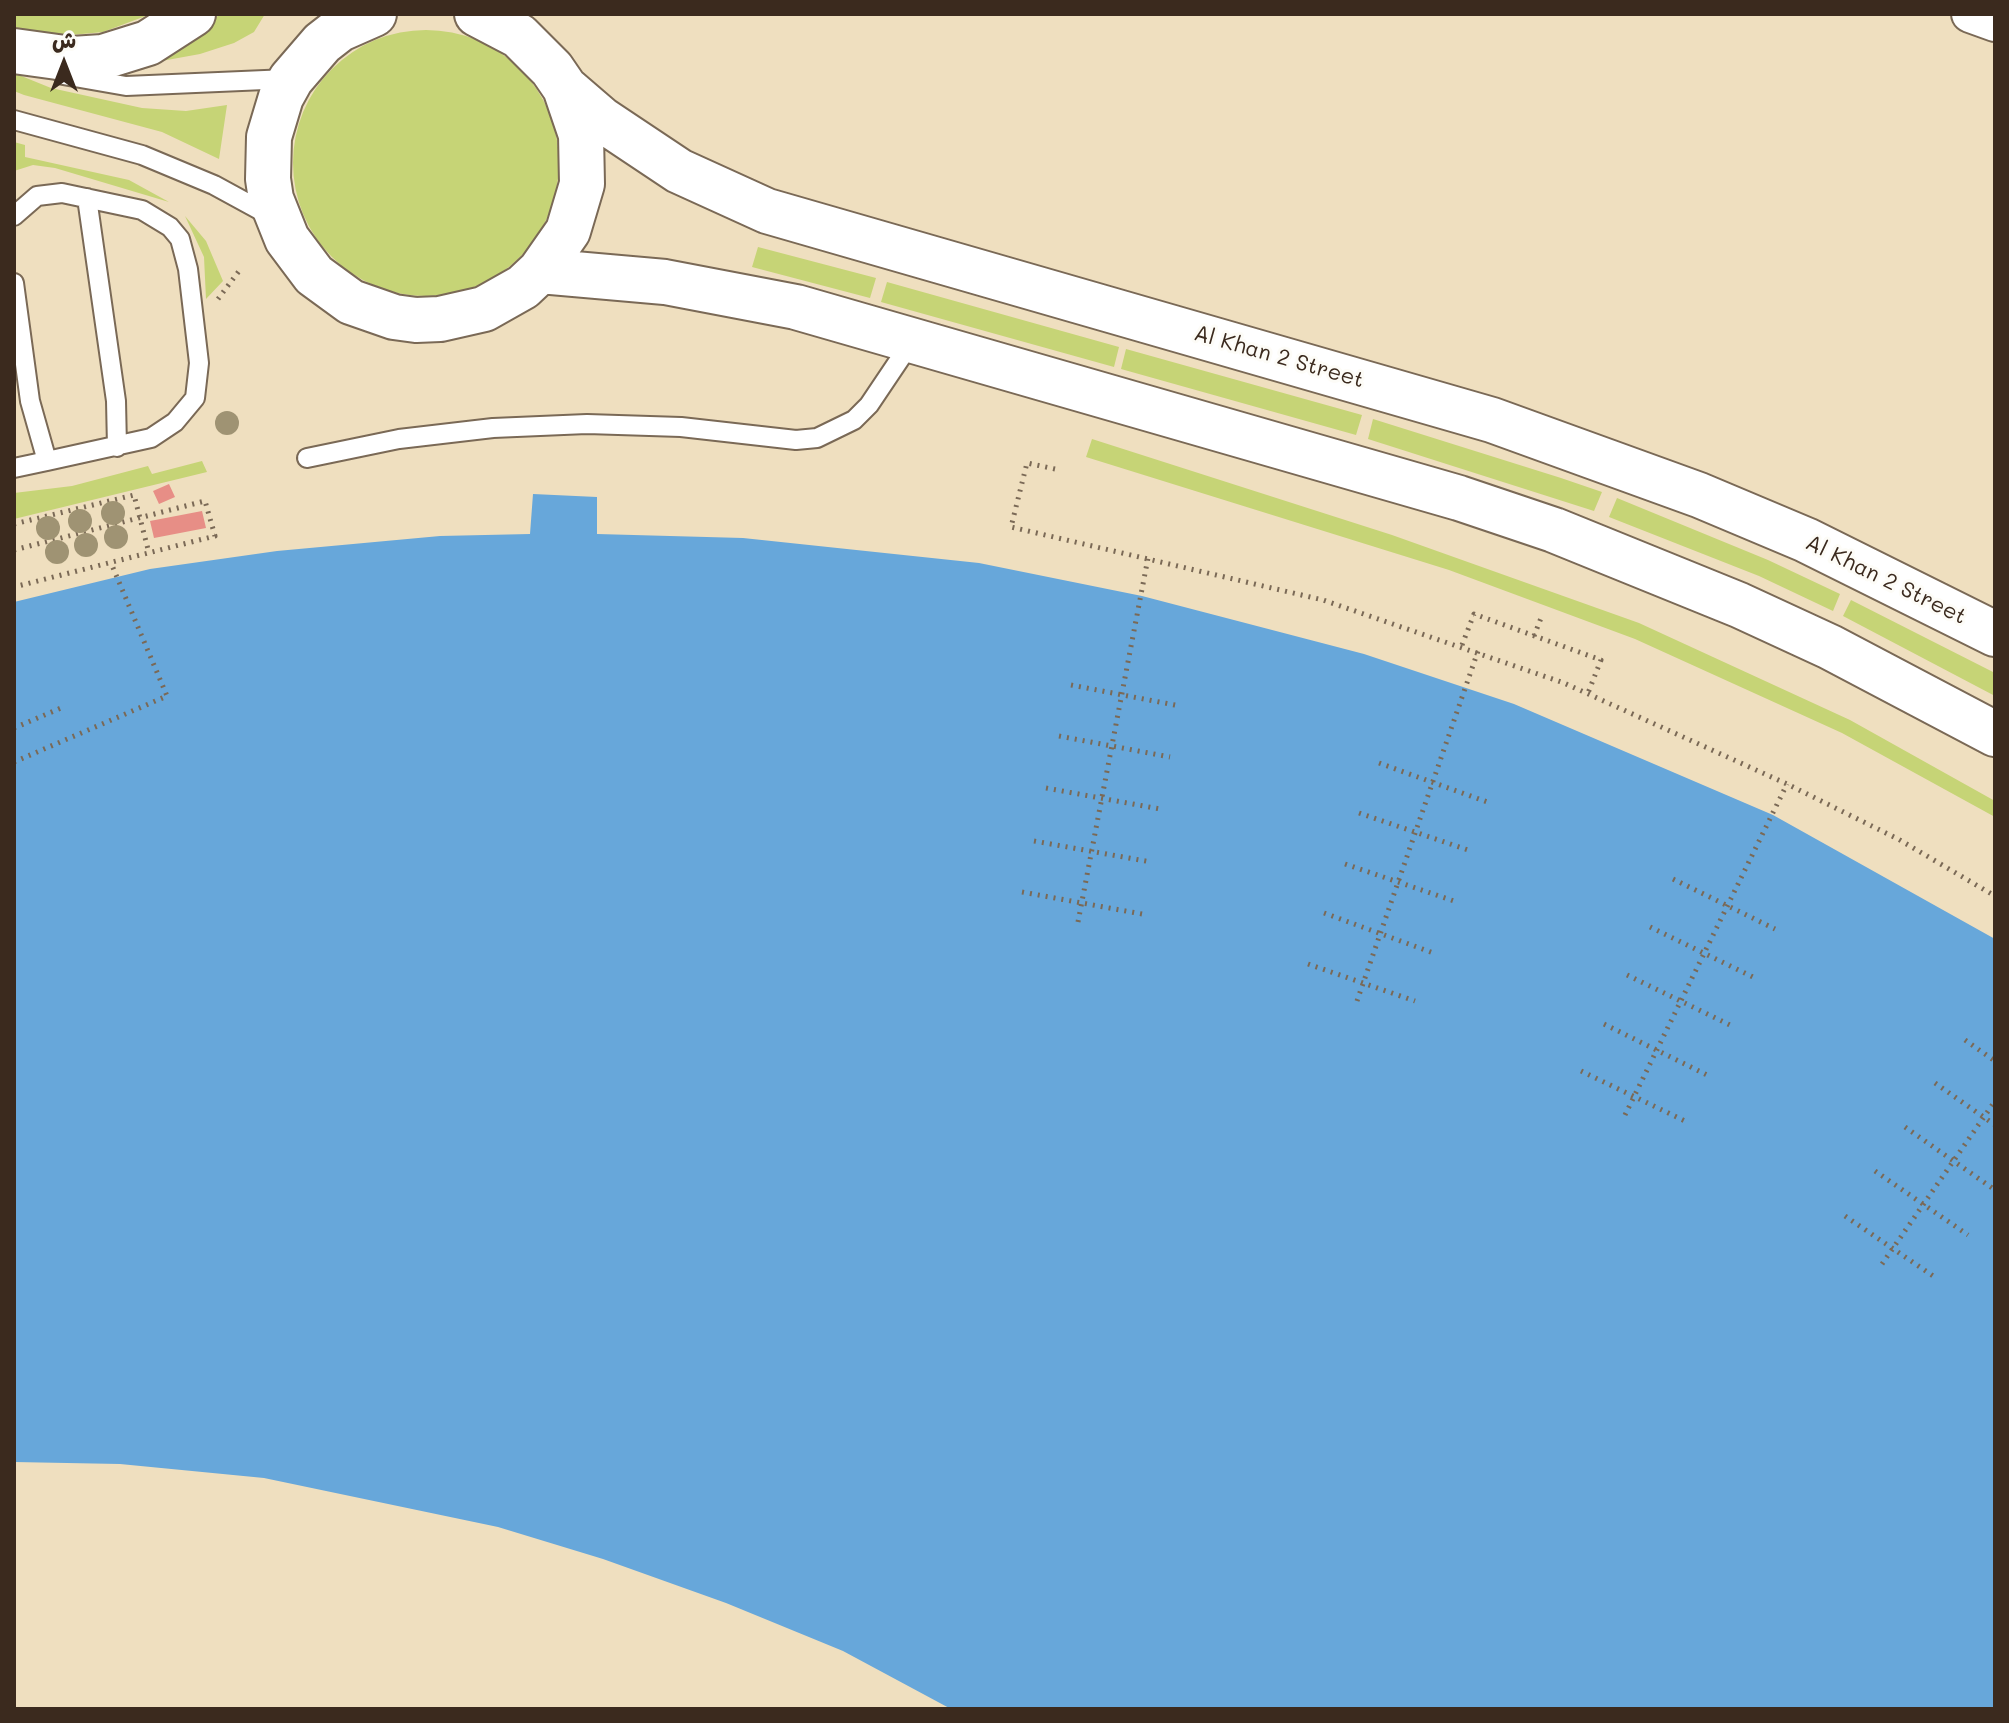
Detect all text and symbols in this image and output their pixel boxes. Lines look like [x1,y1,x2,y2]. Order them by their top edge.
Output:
north arrow [24,24,104,104]
text: ش [52,25,76,54]
street label: Al Khan 2 Street [1191,320,1367,394]
street label: Al Khan 2 Street [1801,530,1971,630]

